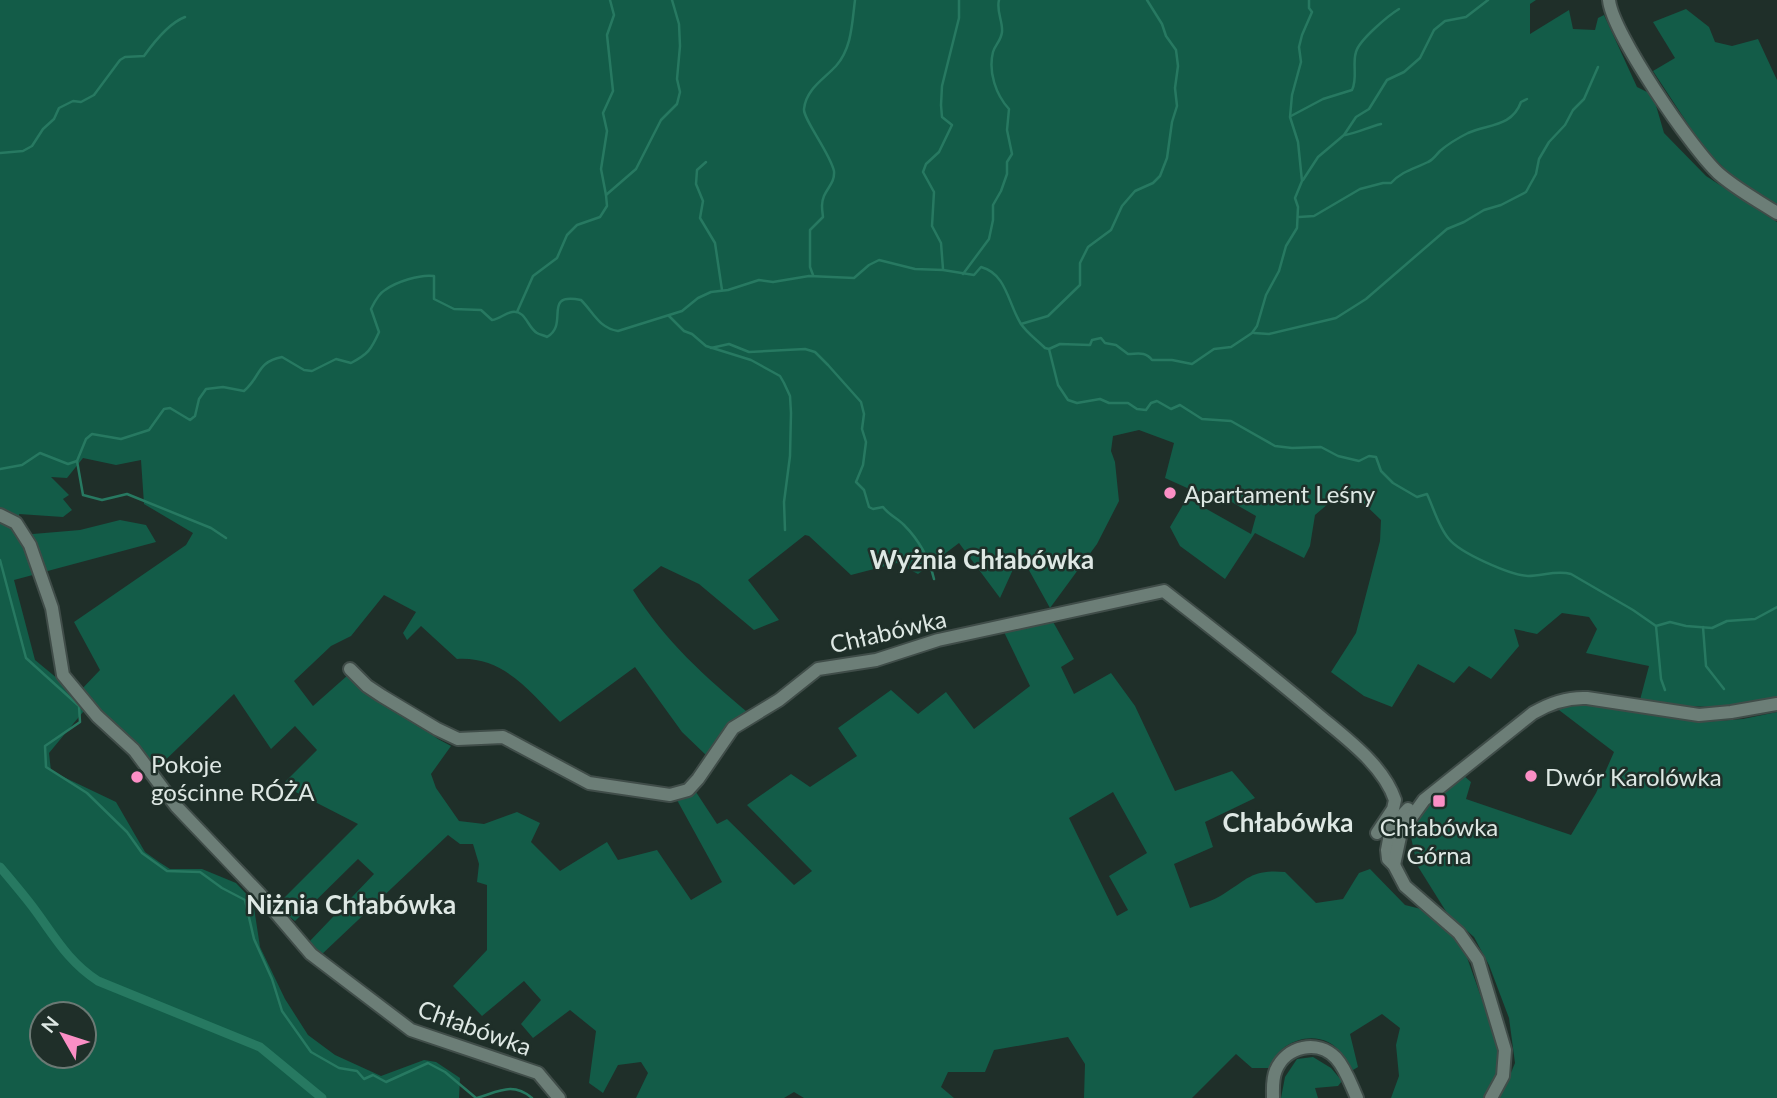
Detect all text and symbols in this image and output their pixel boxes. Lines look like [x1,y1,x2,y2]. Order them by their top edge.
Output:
place label: Apartament Leśny [1184,479,1376,508]
marker: Apartament Leśny [1162,485,1178,501]
district label: Wyżnia Chłabówka [870,543,1094,575]
street label: Chłabówka [827,604,949,658]
place label: Pokoje gościnne RÓŻA [151,749,315,806]
place label: Dwór Karolówka [1545,762,1722,791]
marker: Dwór Karolówka [1523,768,1539,784]
marker: Pokoje gościnne RÓŻA [129,769,145,785]
marker: Chłabówka Górna [1431,793,1447,809]
district label: Chłabówka [1222,806,1354,838]
place label: Chłabówka Górna [1380,812,1498,869]
district label: Niżnia Chłabówka [246,888,456,920]
street label: Chłabówka [414,993,536,1061]
north arrow [28,1000,98,1070]
text: N [36,1011,63,1037]

